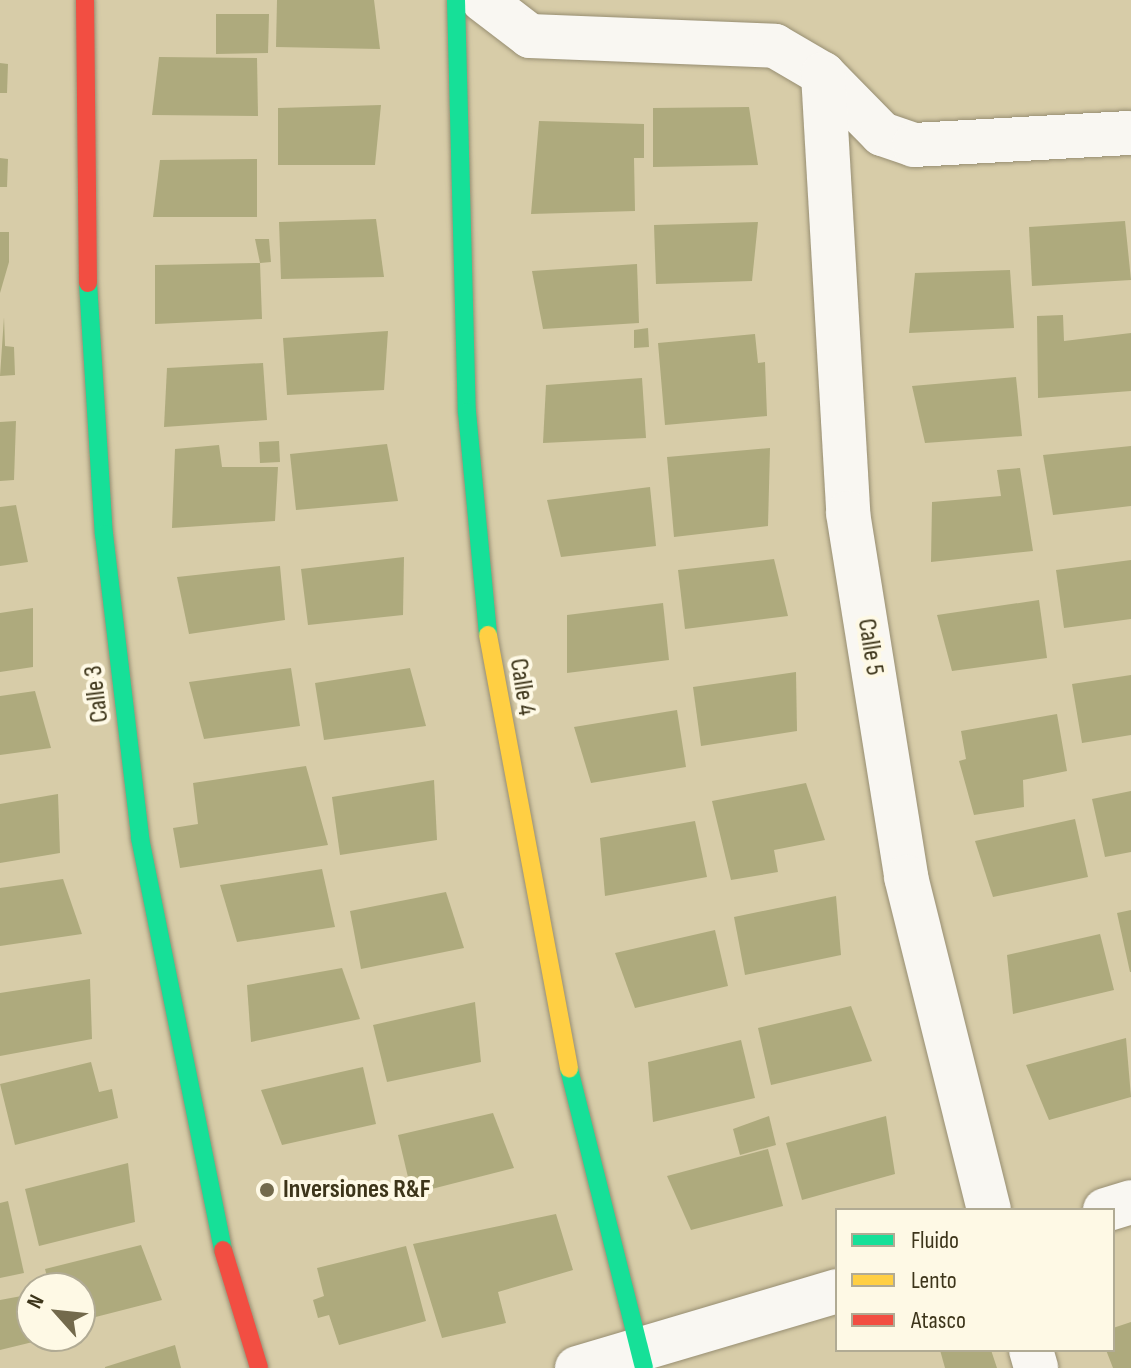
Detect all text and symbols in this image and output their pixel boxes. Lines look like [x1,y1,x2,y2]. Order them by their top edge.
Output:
street label: Calle 5 [850,616,890,678]
street label: Calle 4 [502,656,542,718]
street label: Calle 3 [78,664,116,724]
place label: Inversiones R&F [283,1174,431,1206]
marker: Inversiones R&F [258,1181,276,1199]
legend [835,1208,1115,1352]
text: Fluido [911,1226,959,1255]
text: Lento [911,1266,957,1295]
north arrow [16,1272,96,1352]
text: N [21,1290,51,1313]
text: Atasco [911,1306,966,1335]

